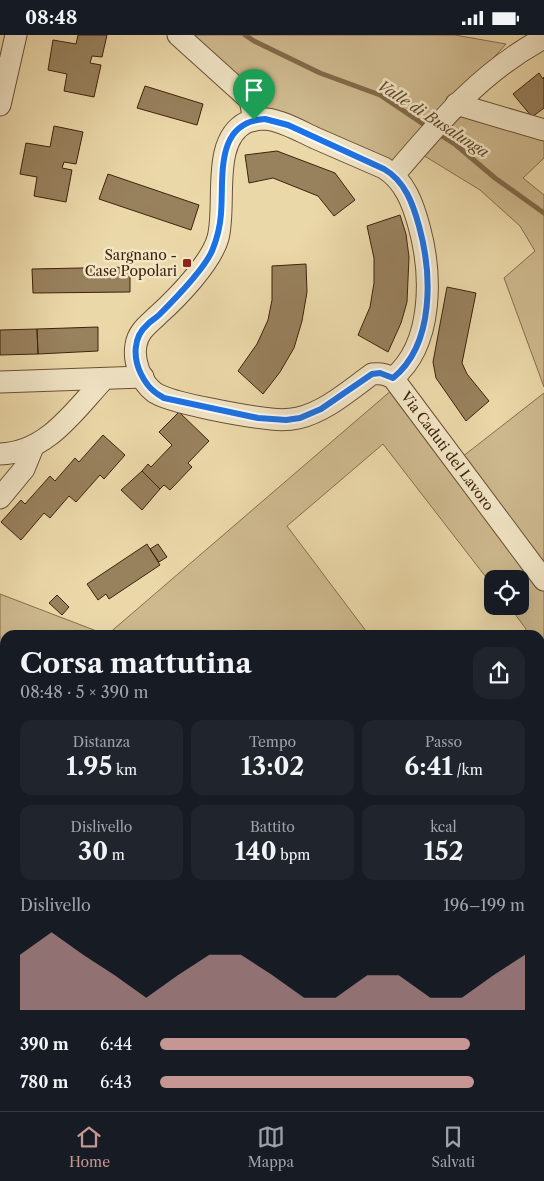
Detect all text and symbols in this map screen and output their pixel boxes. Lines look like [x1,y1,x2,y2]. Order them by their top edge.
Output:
text: 08:48 [25,6,77,29]
pin [233,69,275,120]
icon: arrive [240,76,268,104]
water label: Valle di Busalunga [374,76,492,162]
place label: Sargnano - Case Popolari [85,246,177,280]
marker: Sargnano - Case Popolari [181,257,193,269]
street label: Via Caduti del Lavoro [397,387,498,514]
map controls [484,570,529,615]
button: locate [484,570,529,615]
text: Corsa mattutina [20,646,252,680]
button: share [473,647,525,699]
text: 08:48 · 5 × 390 m [20,682,148,702]
text: Distanza [73,733,130,751]
text: Tempo [249,733,296,751]
text: Passo [425,733,462,751]
text: 1.95 [66,751,112,782]
text: 13:02 [241,751,304,782]
text: 6:41 [404,751,453,782]
text: km [112,761,137,779]
text: /km [453,761,483,779]
text: Dislivello [71,818,132,836]
text: Battito [250,818,295,836]
text: kcal [430,818,457,836]
text: 30 [78,836,108,867]
text: 140 [235,836,277,867]
text: 152 [424,836,463,867]
text: m [108,846,125,864]
text: bpm [277,846,310,864]
text: Dislivello [20,895,91,915]
text: 196–199 m [443,895,525,915]
text: 390 m [20,1034,69,1054]
text: 6:44 [100,1034,132,1054]
text: 780 m [20,1072,68,1092]
text: 6:43 [100,1072,132,1092]
tab: Home [69,1123,110,1171]
tab: Mappa [248,1123,294,1171]
tab: Salvati [432,1123,475,1171]

